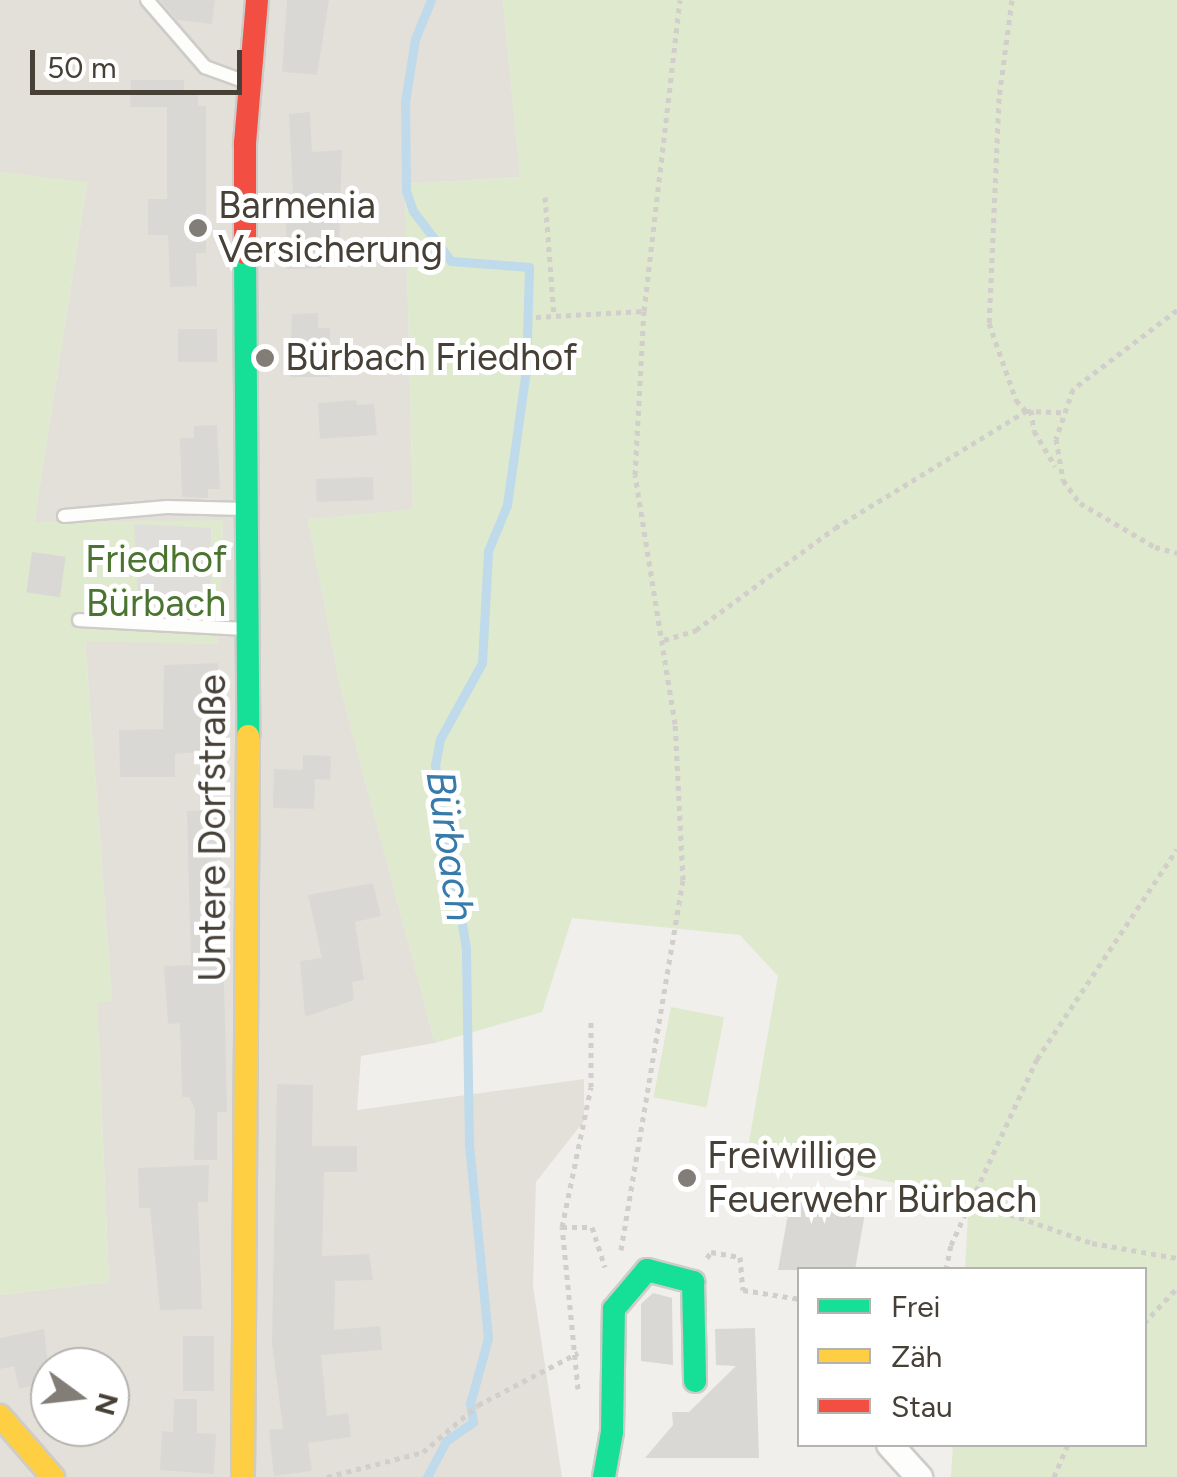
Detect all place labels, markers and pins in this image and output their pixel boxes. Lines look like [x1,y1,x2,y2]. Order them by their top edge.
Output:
place label: Barmenia Versicherung [218,183,443,272]
marker: Barmenia Versicherung [187,217,209,239]
place label: Bürbach Friedhof [285,335,577,381]
marker: Bürbach Friedhof [254,347,276,369]
place label: Freiwillige Feuerwehr Bürbach [707,1133,1037,1222]
marker: Freiwillige Feuerwehr Bürbach [676,1167,698,1189]

